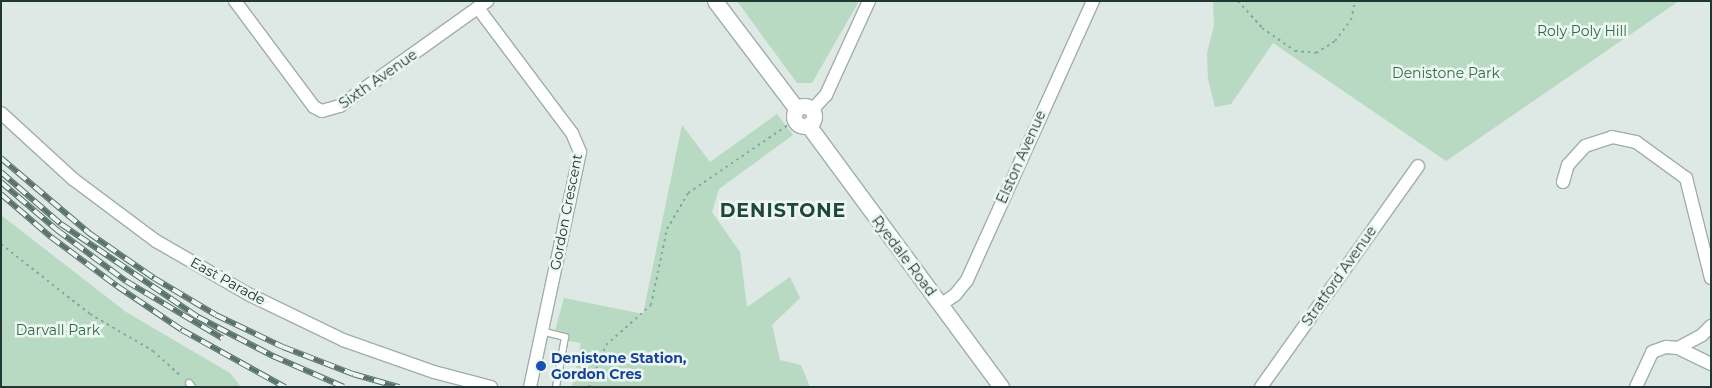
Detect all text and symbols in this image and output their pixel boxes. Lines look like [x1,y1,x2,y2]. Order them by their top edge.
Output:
park label: Roly Poly Hill [1537,23,1627,39]
street label: Sixth Avenue [336,46,420,112]
park label: Denistone Park [1392,65,1500,81]
street label: Elston Avenue [993,108,1049,206]
street label: Gordon Crescent [546,152,586,272]
district label: DENISTONE [719,200,847,222]
street label: Ryedale Road [868,213,940,299]
street label: Stratford Avenue [1298,223,1380,329]
street label: East Parade [188,254,268,308]
park label: Darvall Park [16,322,100,338]
place label: Denistone Station, Gordon Cres [551,350,686,382]
marker: Denistone Station, Gordon Cres [535,360,547,372]

